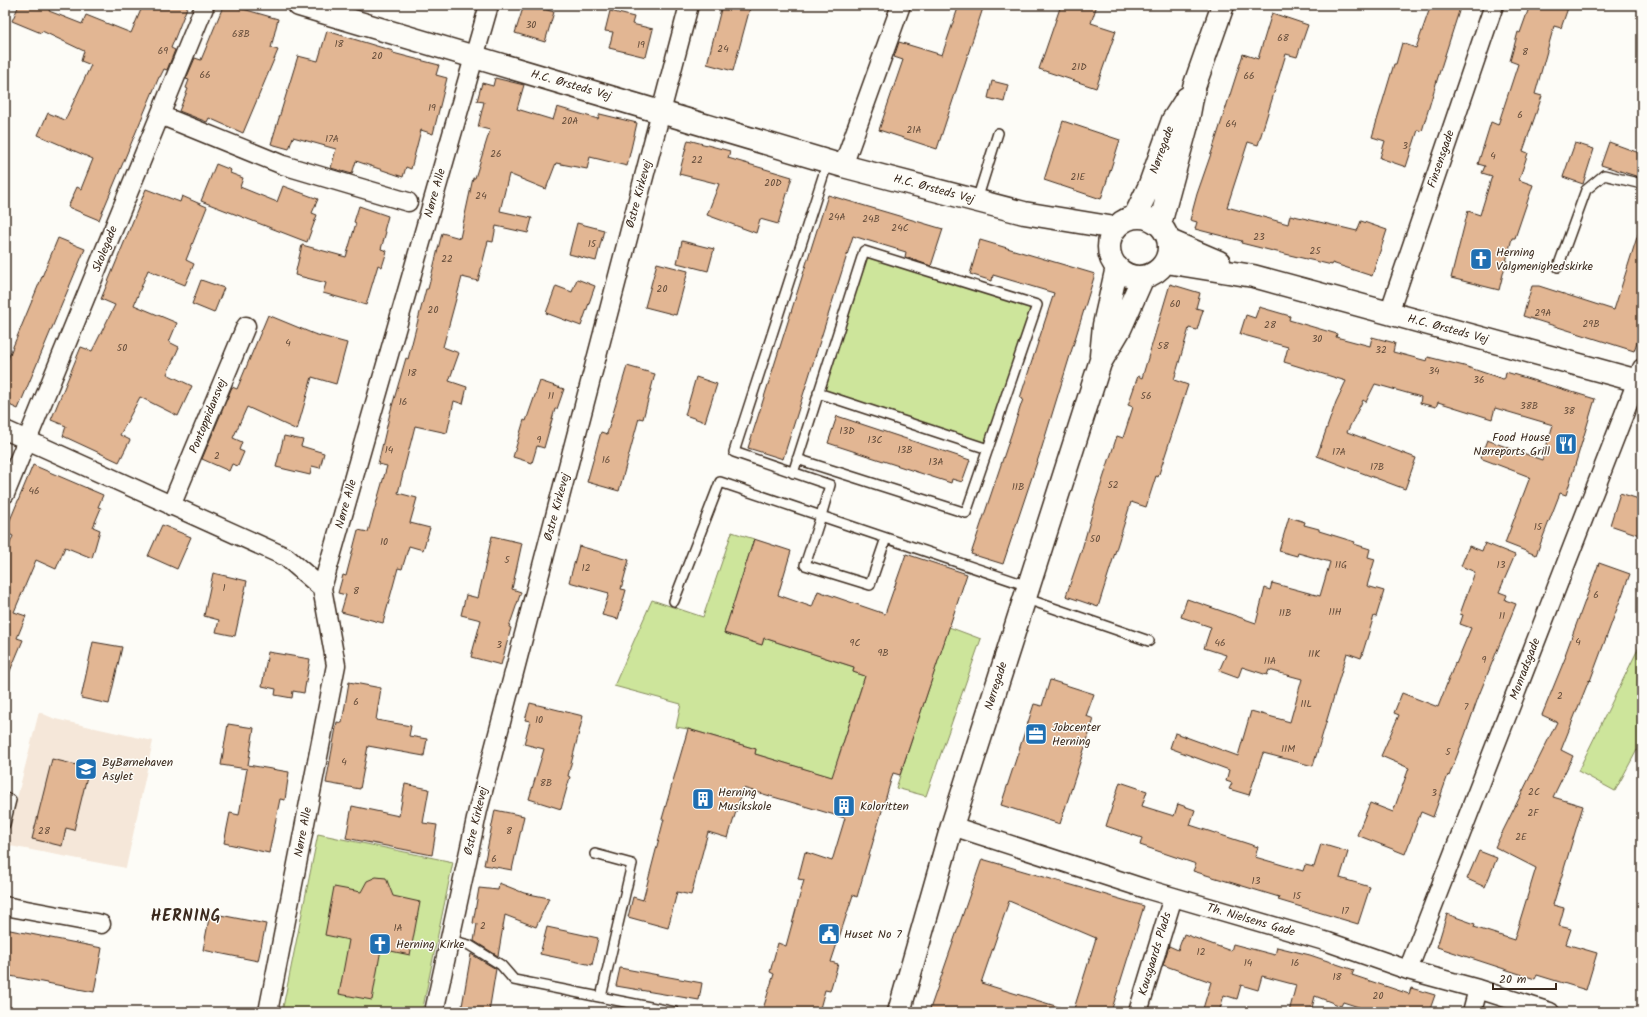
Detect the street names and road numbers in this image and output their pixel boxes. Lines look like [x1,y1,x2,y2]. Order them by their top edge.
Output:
street label: H.C. Ørsteds Vej [529,64,614,106]
street label: Nørregade [1145,123,1180,177]
street label: Finsensgade [1422,127,1460,191]
street label: Østre Kirkevej [621,157,657,230]
street label: Nørre Alle [419,166,451,220]
street label: H.C. Ørsteds Vej [891,169,977,209]
street label: Skolegade [87,222,123,275]
street label: H.C. Ørsteds Vej [1405,309,1491,349]
street label: Pontoppidansvej [184,375,232,456]
street label: Østre Kirkevej [539,470,575,543]
street label: Nørre Alle [330,477,362,531]
street label: Monradsgade [1505,635,1546,703]
street label: Nørregade [979,659,1013,713]
street label: Østre Kirkevej [459,784,493,857]
street label: Nørre Alle [289,805,317,859]
street label: Th. Nielsens Gade [1205,898,1298,942]
street label: Kousgaards Plads [1133,910,1177,998]

